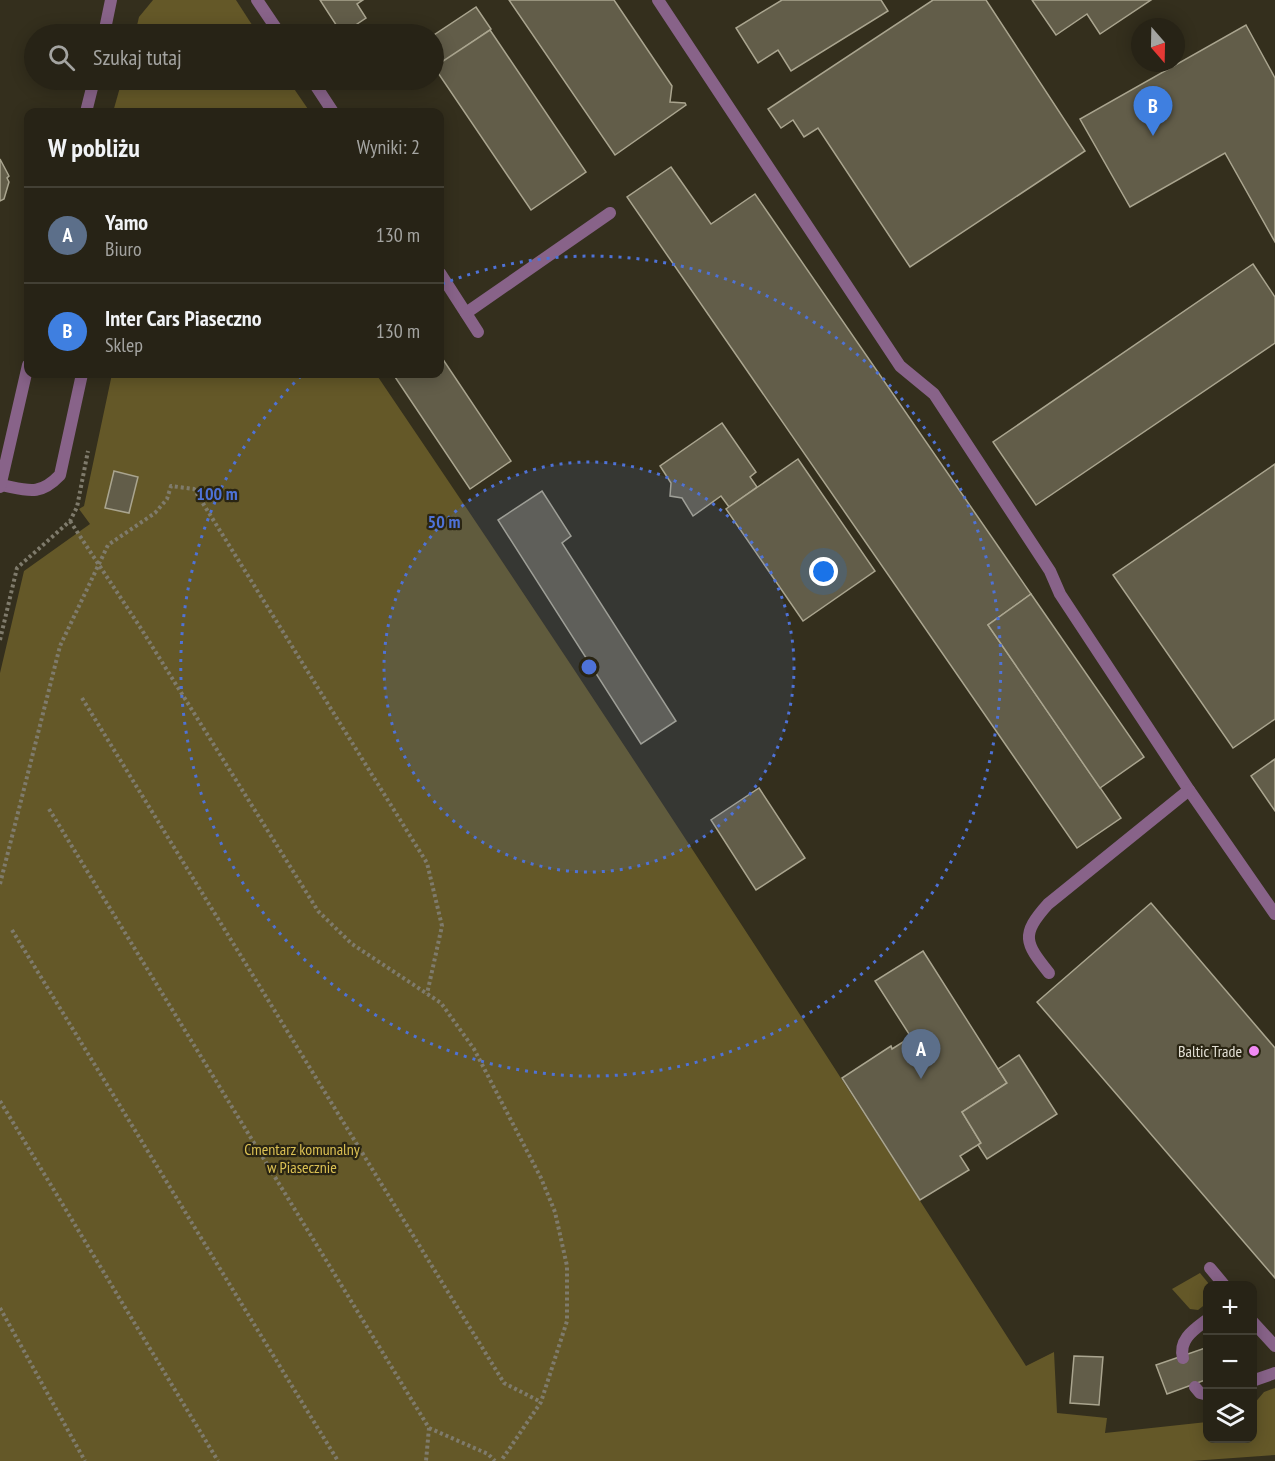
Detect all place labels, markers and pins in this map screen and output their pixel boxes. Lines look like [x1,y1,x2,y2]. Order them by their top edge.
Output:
pin: B [1134,86,1172,136]
centre of rings [579,657,599,677]
pin: A [902,1030,940,1079]
place label: Baltic Trade [1178,1041,1242,1061]
marker: Baltic Trade [1247,1044,1261,1058]

